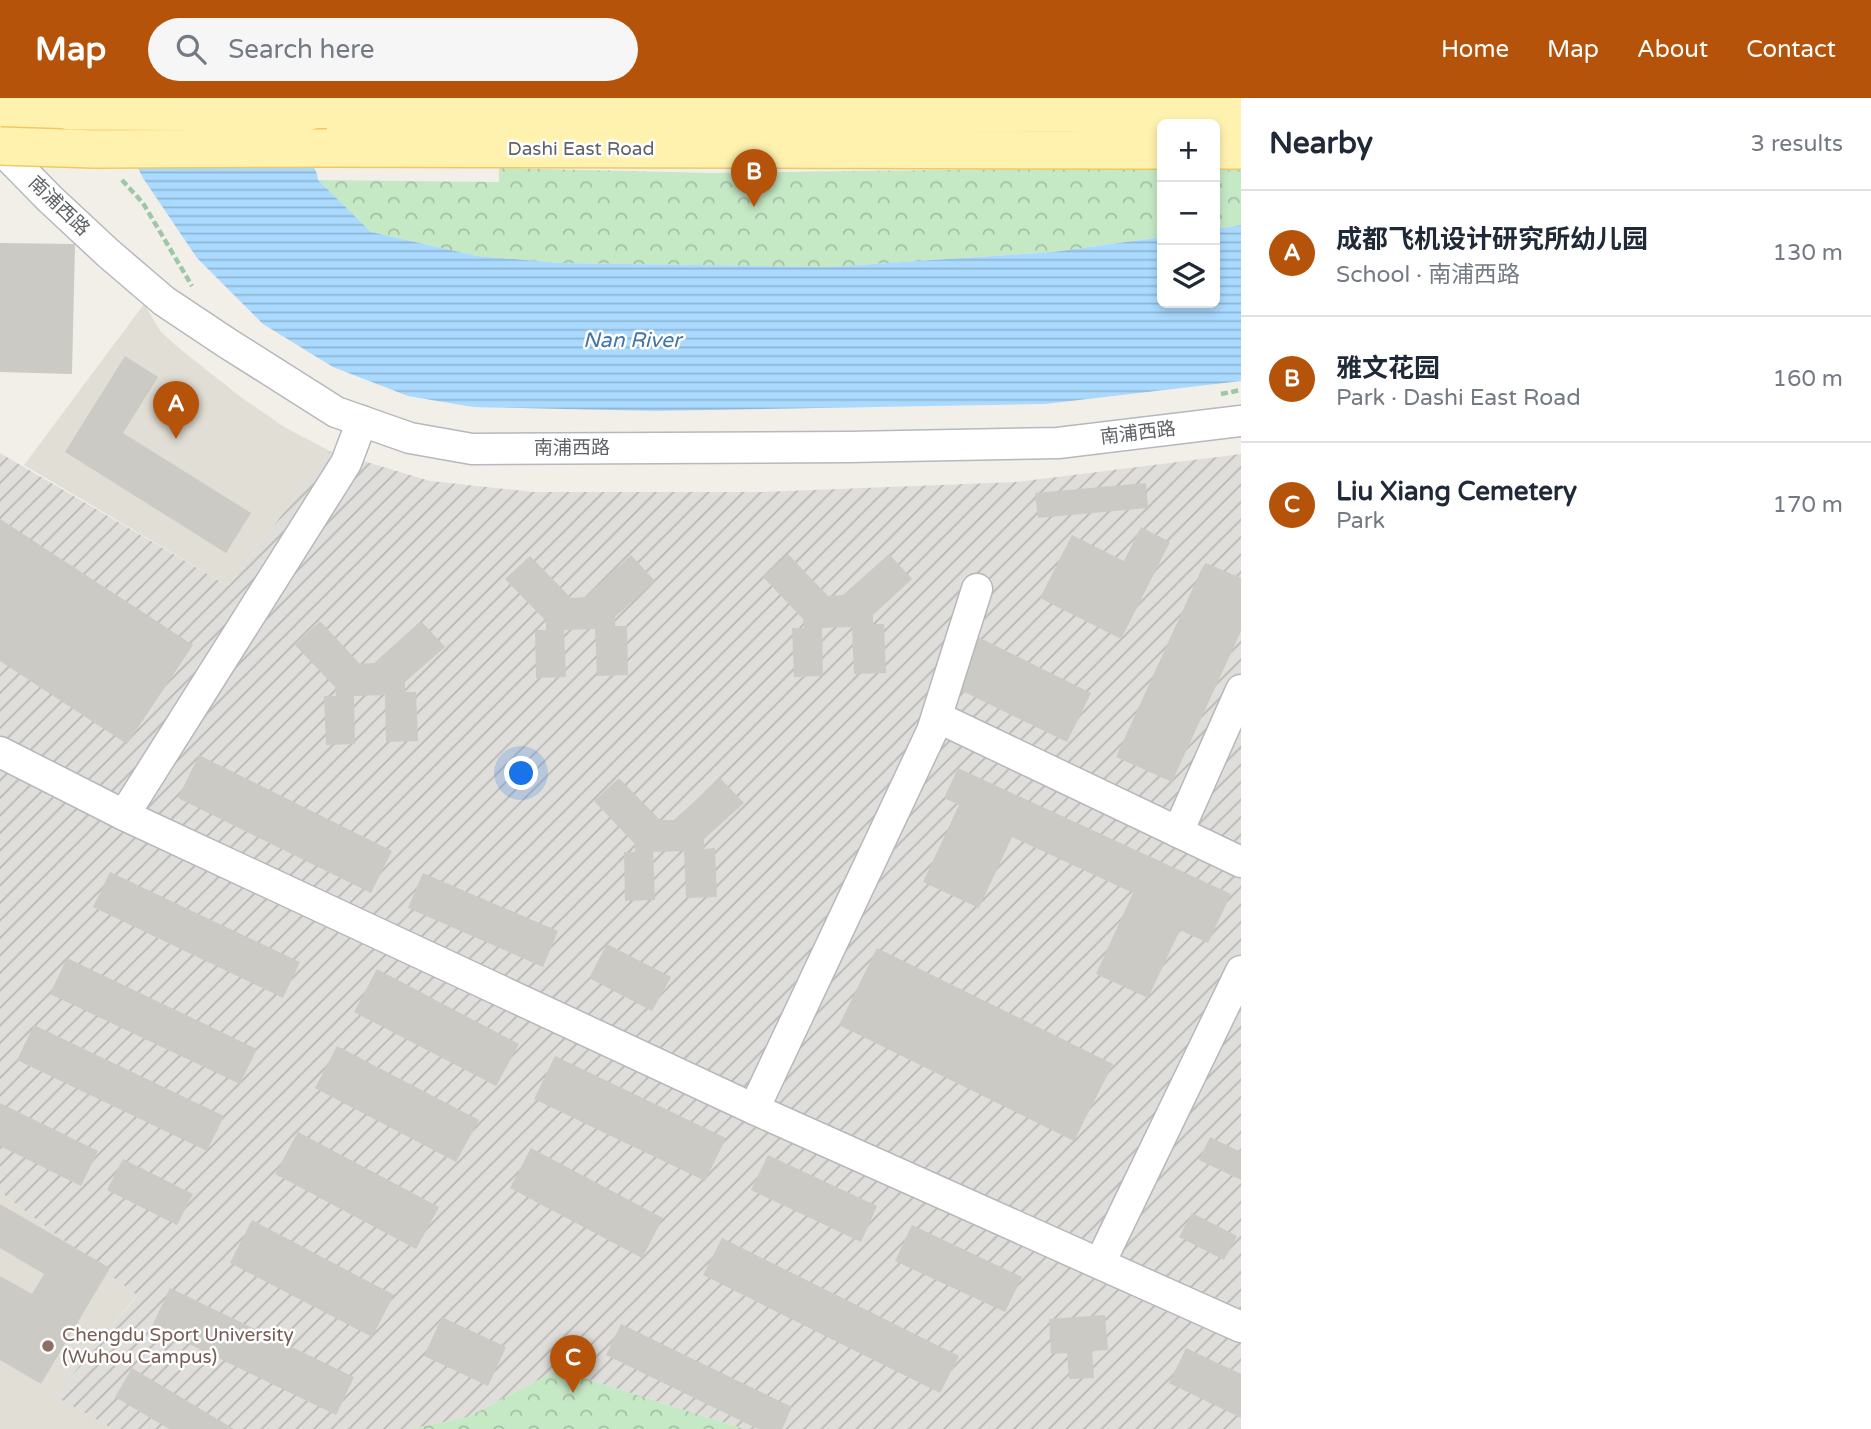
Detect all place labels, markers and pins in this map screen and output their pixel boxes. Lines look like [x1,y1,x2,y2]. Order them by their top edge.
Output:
pin: B [731,149,777,207]
pin: A [153,381,199,439]
place label: Chengdu Sport University (Wuhou Campus) [62,1324,294,1368]
pin: C [550,1335,596,1393]
marker: Chengdu Sport University (Wuhou Campus) [40,1338,56,1354]

